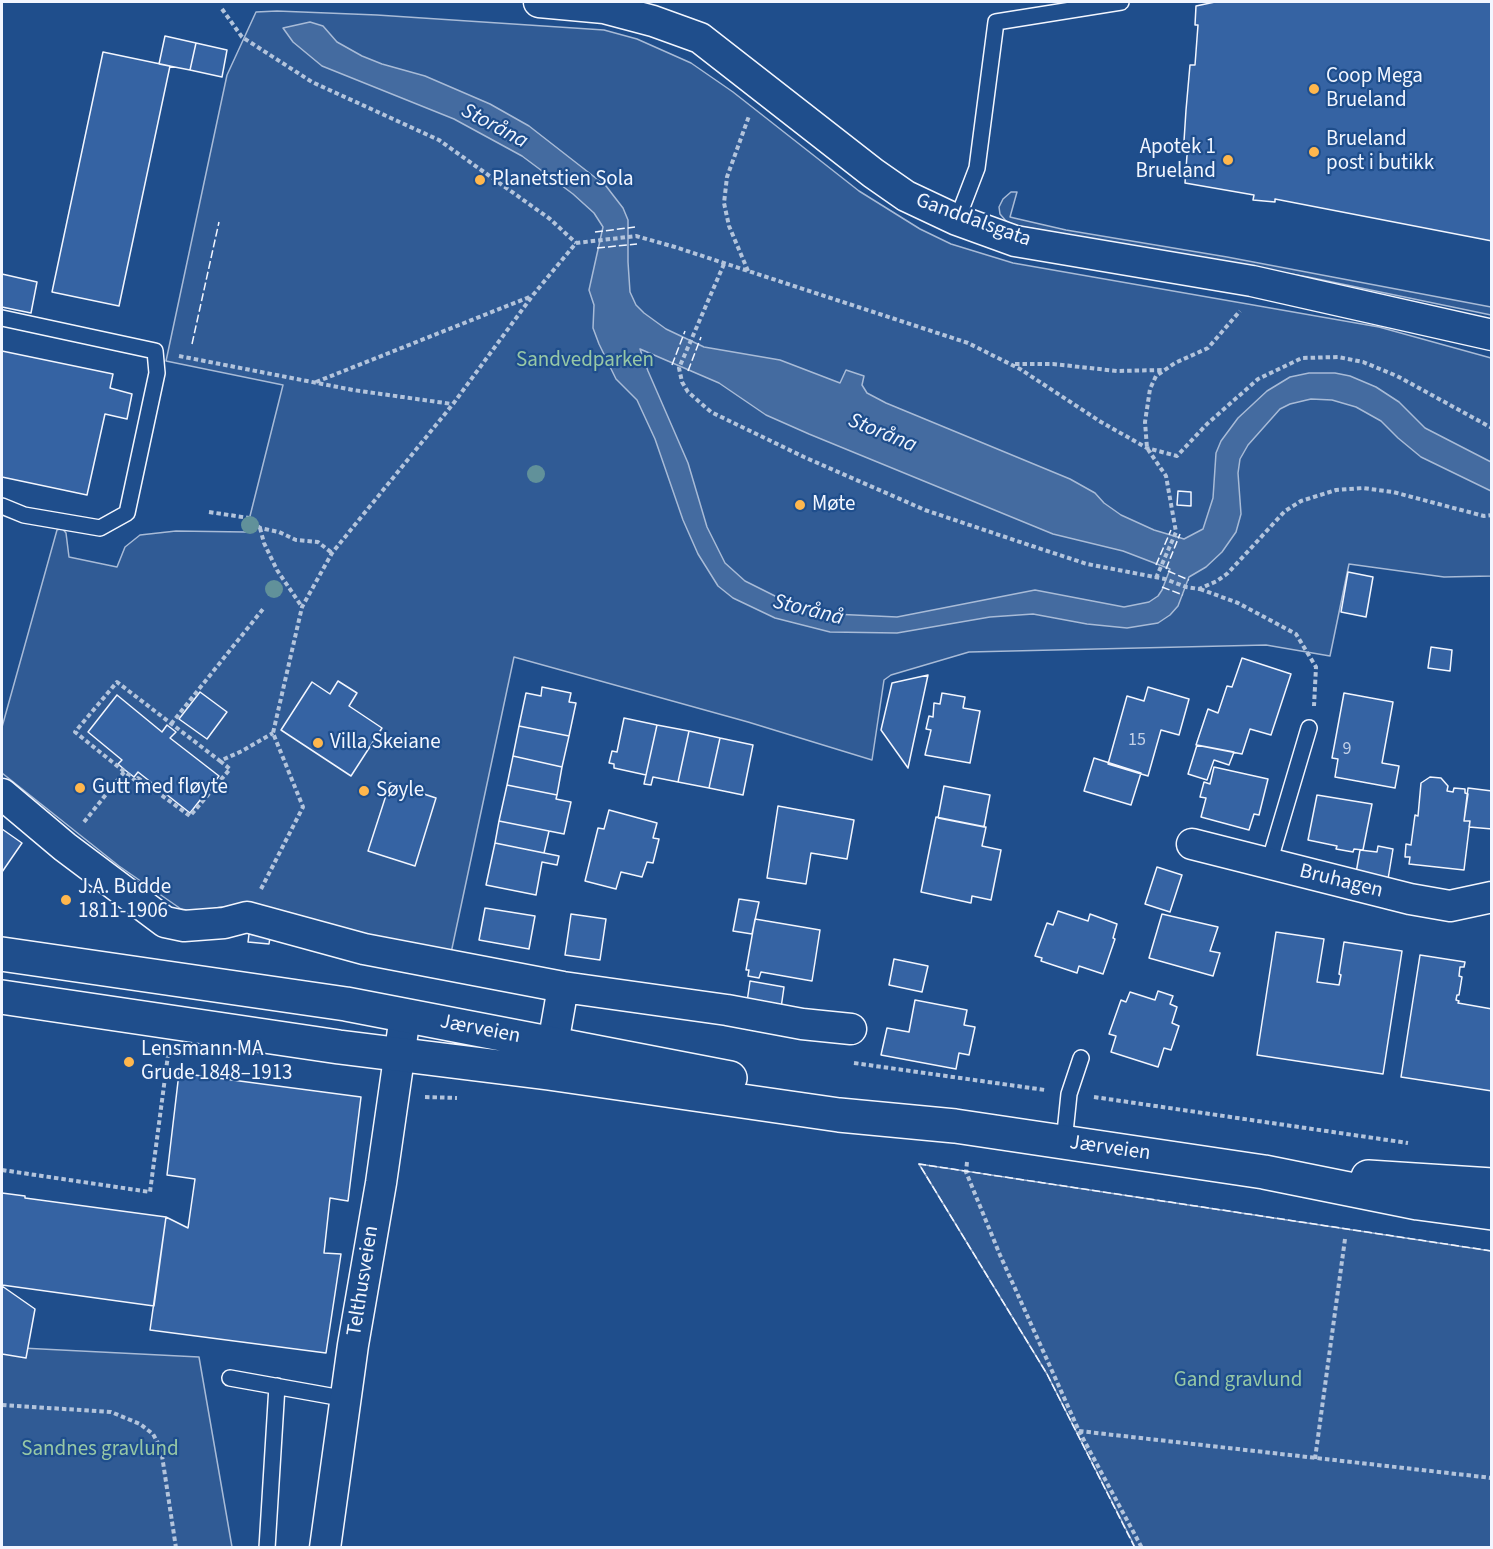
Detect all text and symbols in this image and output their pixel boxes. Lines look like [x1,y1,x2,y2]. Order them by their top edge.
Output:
place label: Coop Mega Brueland [1326,64,1423,114]
marker: Coop Mega Brueland [1307,82,1321,96]
water label: Storåna [456,98,532,156]
place label: Brueland post i butikk [1326,127,1434,177]
place label: Apotek 1 Brueland [1135,135,1216,185]
marker: Brueland post i butikk [1307,145,1321,159]
marker: Apotek 1 Brueland [1221,153,1235,167]
place label: Planetstien Sola [492,167,634,193]
marker: Planetstien Sola [473,173,487,187]
street label: Ganddalsgata [912,188,1034,254]
park label: Sandvedparken [516,348,654,374]
water label: Storåna [844,408,920,460]
place label: Møte [812,492,856,518]
marker: Møte [793,498,807,512]
water label: Storånå [770,590,846,632]
place label: Villa Skeiane [330,730,441,756]
house number: 15 [1128,730,1146,752]
marker: Villa Skeiane [311,736,325,750]
house number: 9 [1343,739,1351,761]
place label: Gutt med fløyte [92,775,228,801]
place label: Søyle [376,778,424,804]
marker: Gutt med fløyte [73,781,87,795]
marker: Søyle [357,784,371,798]
street label: Bruhagen [1297,859,1385,905]
place label: J.A. Budde 1811-1906 [78,875,171,925]
marker: J.A. Budde 1811-1906 [59,893,73,907]
street label: Jærveien [438,1010,522,1050]
place label: Lensmann MA Grude 1848–1913 [141,1037,293,1087]
marker: Lensmann MA Grude 1848–1913 [122,1055,136,1069]
street label: Jærveien [1068,1131,1152,1167]
street label: Telthusveien [343,1224,385,1338]
park label: Gand gravlund [1174,1368,1302,1394]
park label: Sandnes gravlund [21,1437,179,1463]

